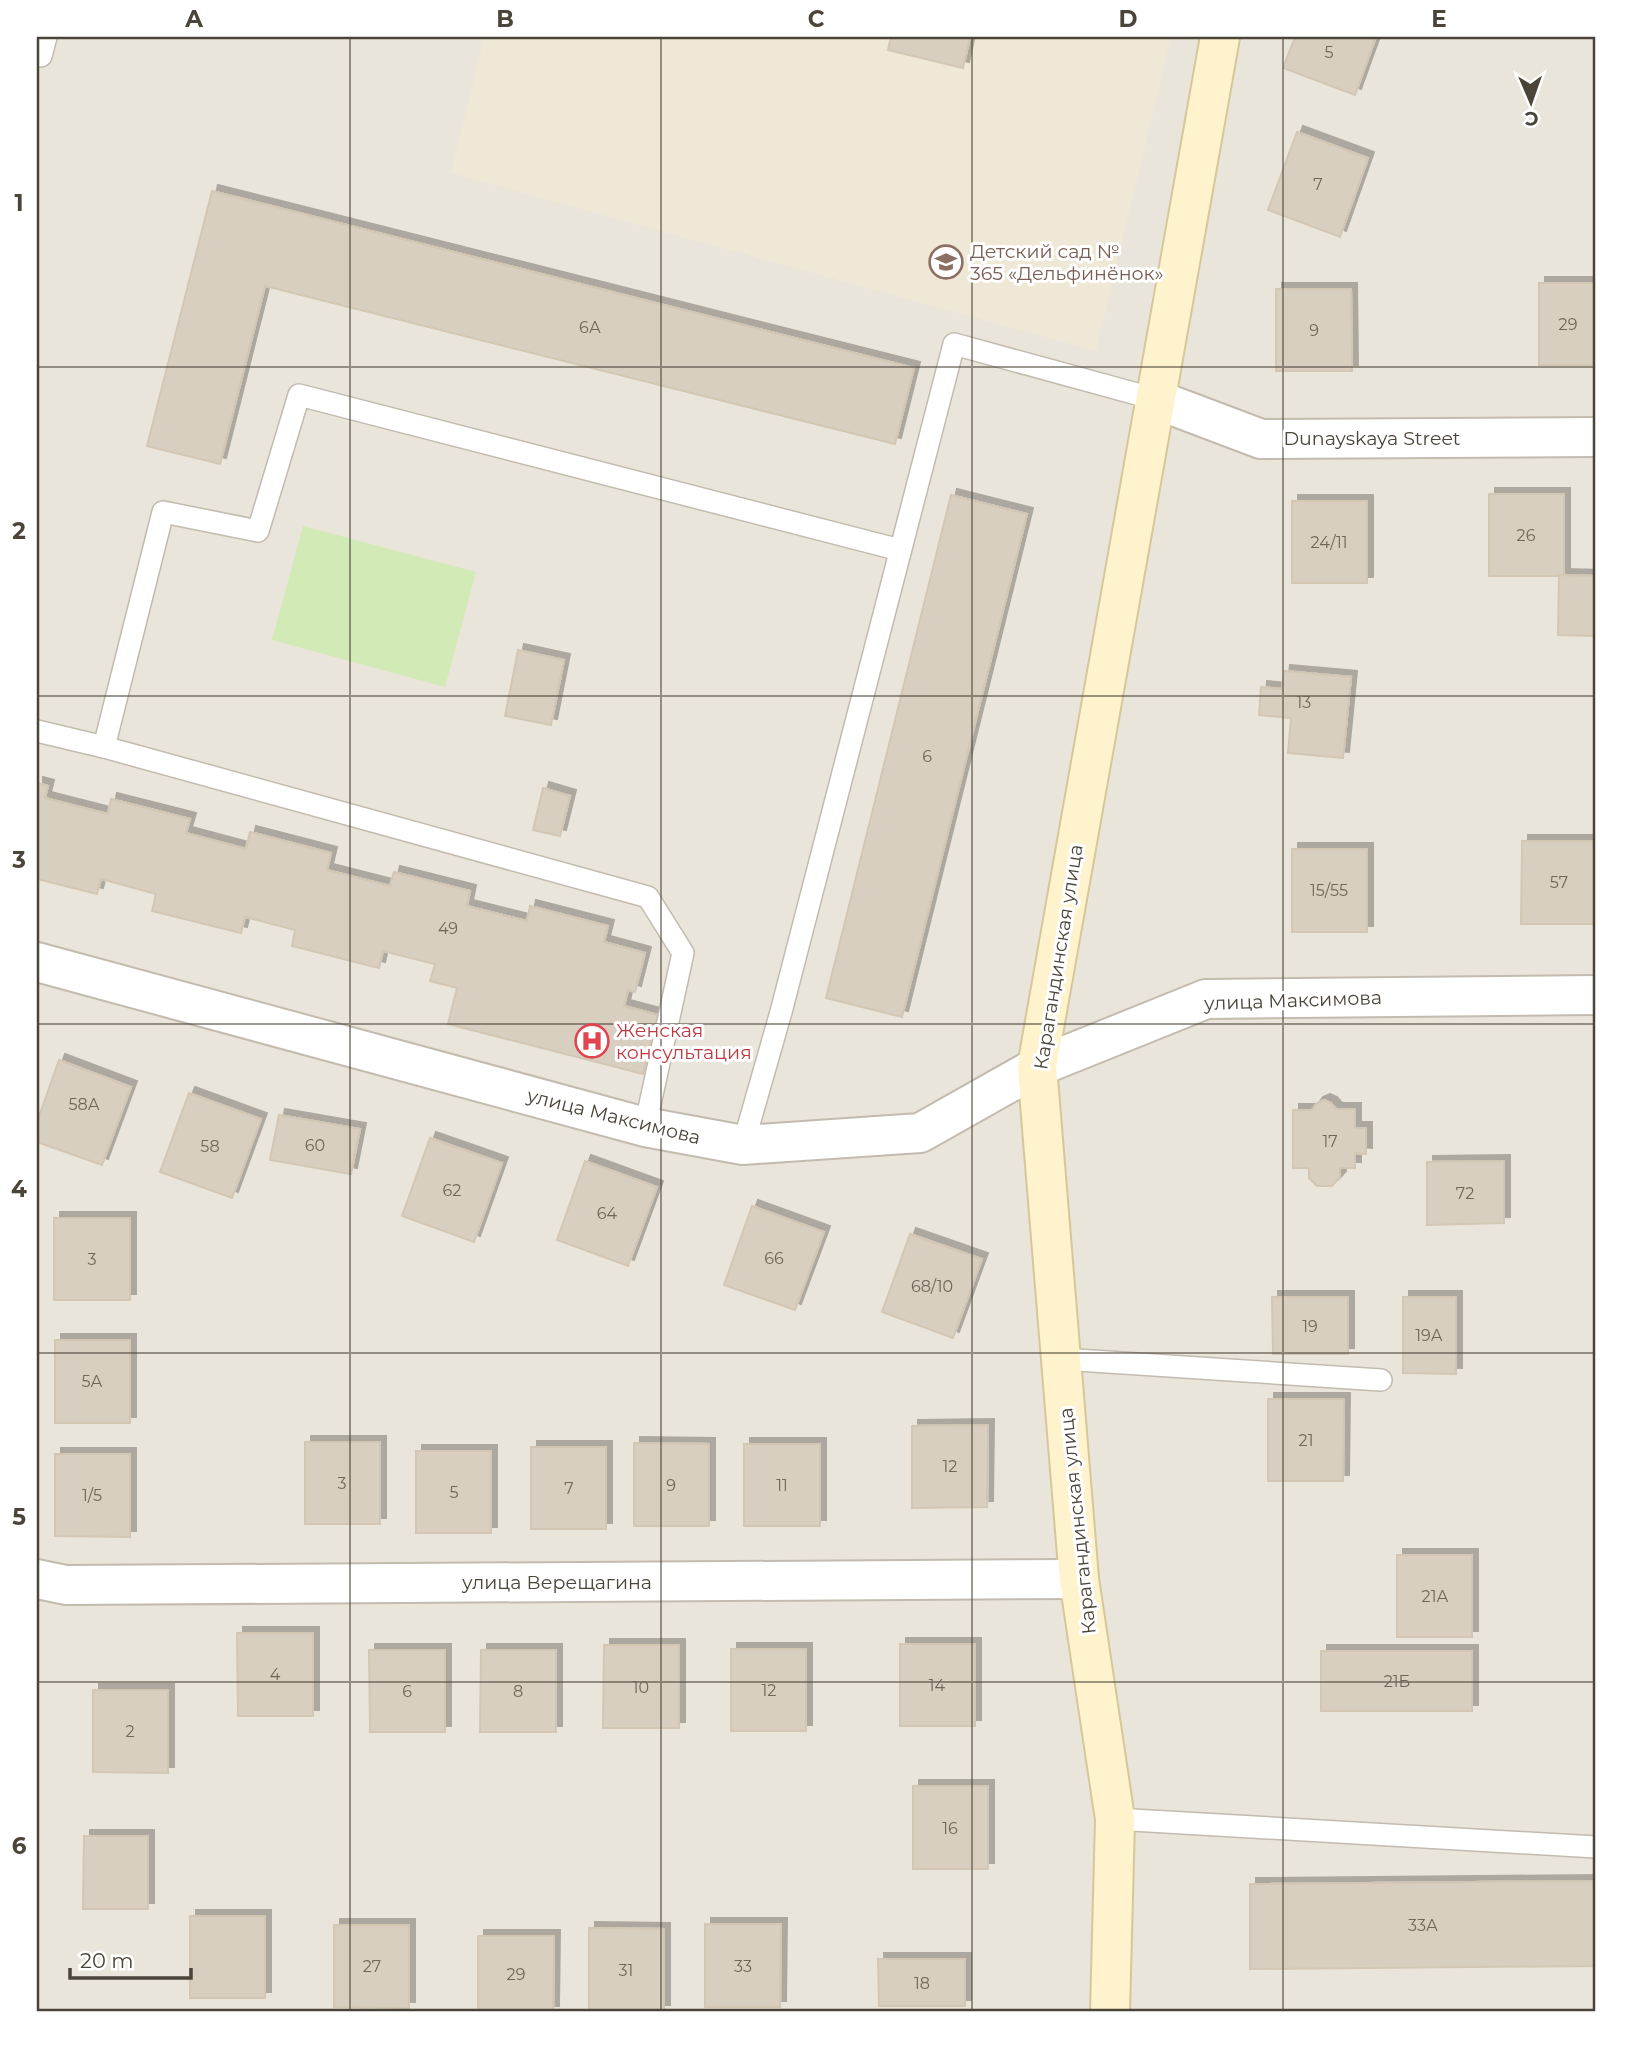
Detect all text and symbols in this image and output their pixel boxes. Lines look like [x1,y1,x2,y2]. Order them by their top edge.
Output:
text: A [184,5,203,33]
text: B [496,5,514,33]
text: C [808,5,825,33]
text: D [1119,5,1138,33]
text: E [1431,5,1447,33]
house number: 5 [1324,43,1334,62]
north arrow [1496,66,1566,136]
text: С [1524,107,1539,130]
house number: 7 [1313,175,1323,194]
text: 1 [14,189,24,217]
place label: Детский сад № 365 «Дельфинёнок» [970,240,1164,285]
school or university icon: Детский сад № 365 «Дельфинёнок» [927,243,965,281]
house number: 29 [1559,315,1577,334]
house number: 6А [579,318,601,337]
house number: 9 [1309,321,1319,340]
street label: Dunayskaya Street [1283,427,1461,450]
text: 2 [12,517,26,545]
house number: 26 [1517,526,1536,545]
house number: 24/11 [1310,533,1348,552]
house number: 13 [1297,693,1311,712]
house number: 6 [922,747,932,766]
street label: Карагандинская улица [1029,843,1088,1071]
text: 3 [11,846,26,874]
house number: 57 [1550,873,1568,892]
house number: 15/55 [1310,881,1348,900]
house number: 49 [438,919,458,938]
street label: улица Максимова [1203,986,1382,1015]
place label: Женская консультация [616,1019,752,1064]
hospital icon: Женская консультация [573,1022,611,1060]
street label: улица Максимова [524,1084,703,1149]
house number: 58А [68,1095,100,1114]
house number: 17 [1322,1132,1338,1151]
house number: 60 [305,1136,325,1155]
house number: 58 [200,1137,220,1156]
text: 4 [11,1175,27,1203]
house number: 62 [443,1181,461,1200]
house number: 72 [1456,1184,1474,1203]
house number: 64 [597,1204,618,1223]
house number: 66 [764,1249,784,1268]
house number: 3 [87,1250,97,1269]
house number: 68/10 [911,1277,953,1296]
house number: 19 [1302,1317,1318,1336]
house number: 19А [1415,1326,1443,1345]
house number: 5А [82,1372,103,1391]
street label: Карагандинская улица [1054,1406,1101,1635]
house number: 21 [1299,1431,1313,1450]
house number: 12 [943,1457,957,1476]
house number: 3 [337,1474,347,1493]
house number: 9 [666,1476,676,1495]
house number: 11 [776,1476,788,1495]
house number: 7 [564,1479,574,1498]
house number: 5 [449,1483,459,1502]
house number: 1/5 [82,1486,102,1505]
text: 5 [12,1503,26,1531]
street label: улица Верещагина [461,1571,652,1594]
house number: 21А [1422,1587,1448,1606]
house number: 4 [270,1665,281,1684]
house number: 21Б [1384,1672,1410,1691]
house number: 14 [929,1676,946,1695]
house number: 10 [633,1678,649,1697]
house number: 12 [762,1681,776,1700]
house number: 6 [402,1682,412,1701]
house number: 8 [513,1682,523,1701]
house number: 2 [125,1722,135,1741]
house number: 16 [942,1819,958,1838]
text: 6 [12,1832,27,1860]
house number: 33А [1408,1916,1438,1935]
scale bar [70,1937,191,1981]
text: 20 m [80,1948,134,1973]
house number: 27 [363,1957,381,1976]
house number: 33 [734,1957,752,1976]
house number: 31 [619,1961,633,1980]
house number: 29 [507,1965,525,1984]
house number: 18 [914,1974,930,1993]

